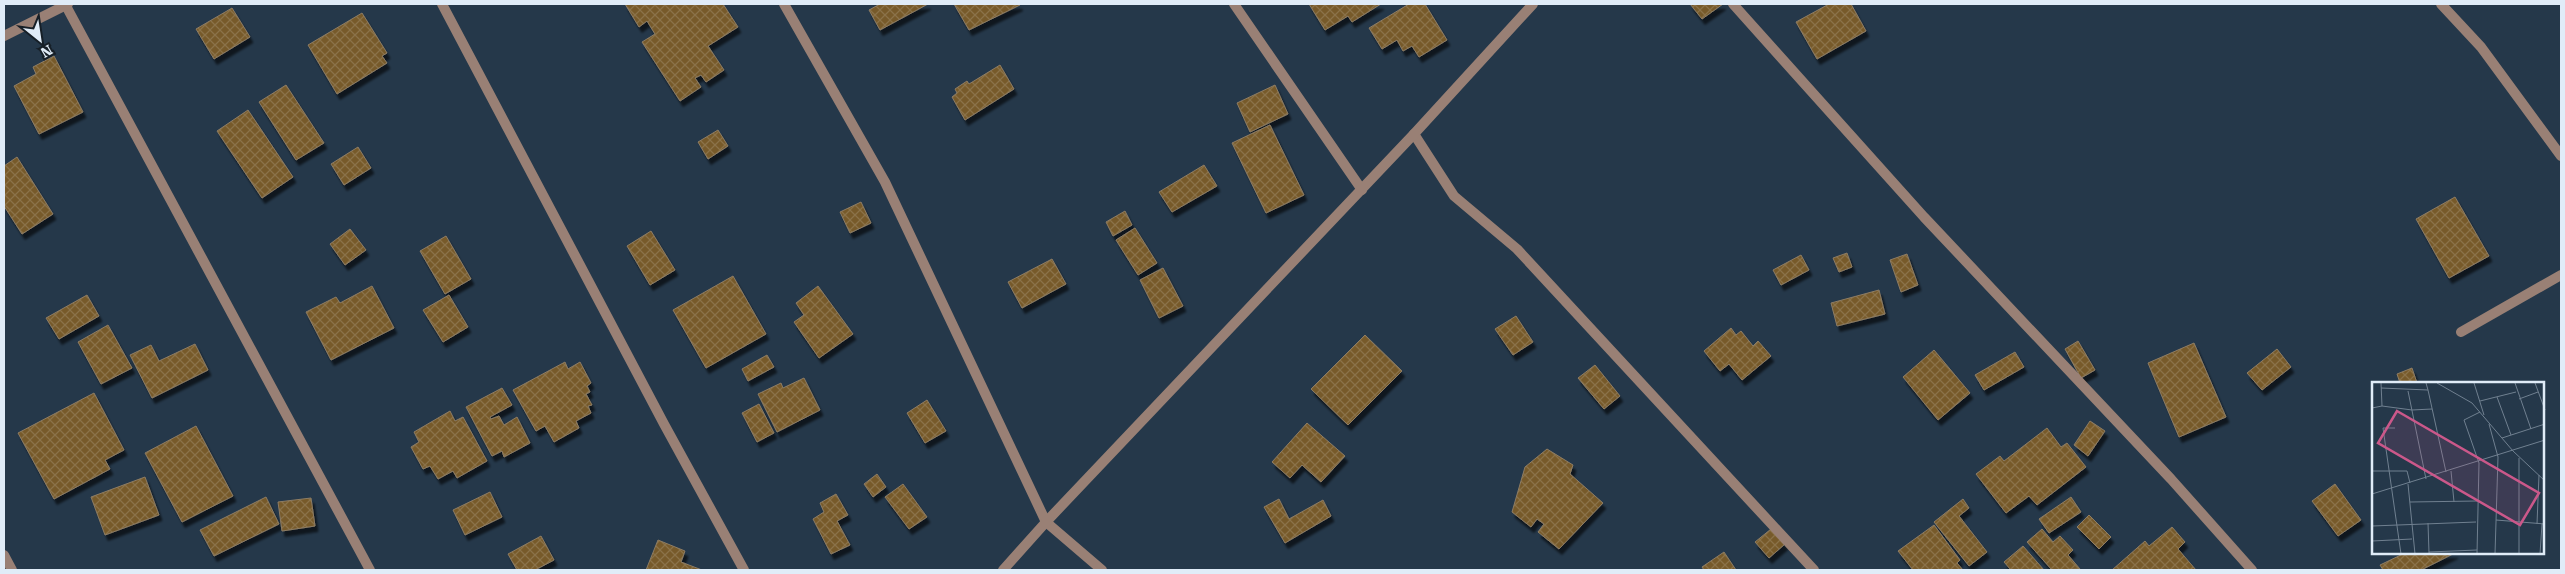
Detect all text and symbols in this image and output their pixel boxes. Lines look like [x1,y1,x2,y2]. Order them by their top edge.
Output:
north arrow [15,15,65,65]
text: N [38,42,55,61]
inset map [2372,382,2545,554]

